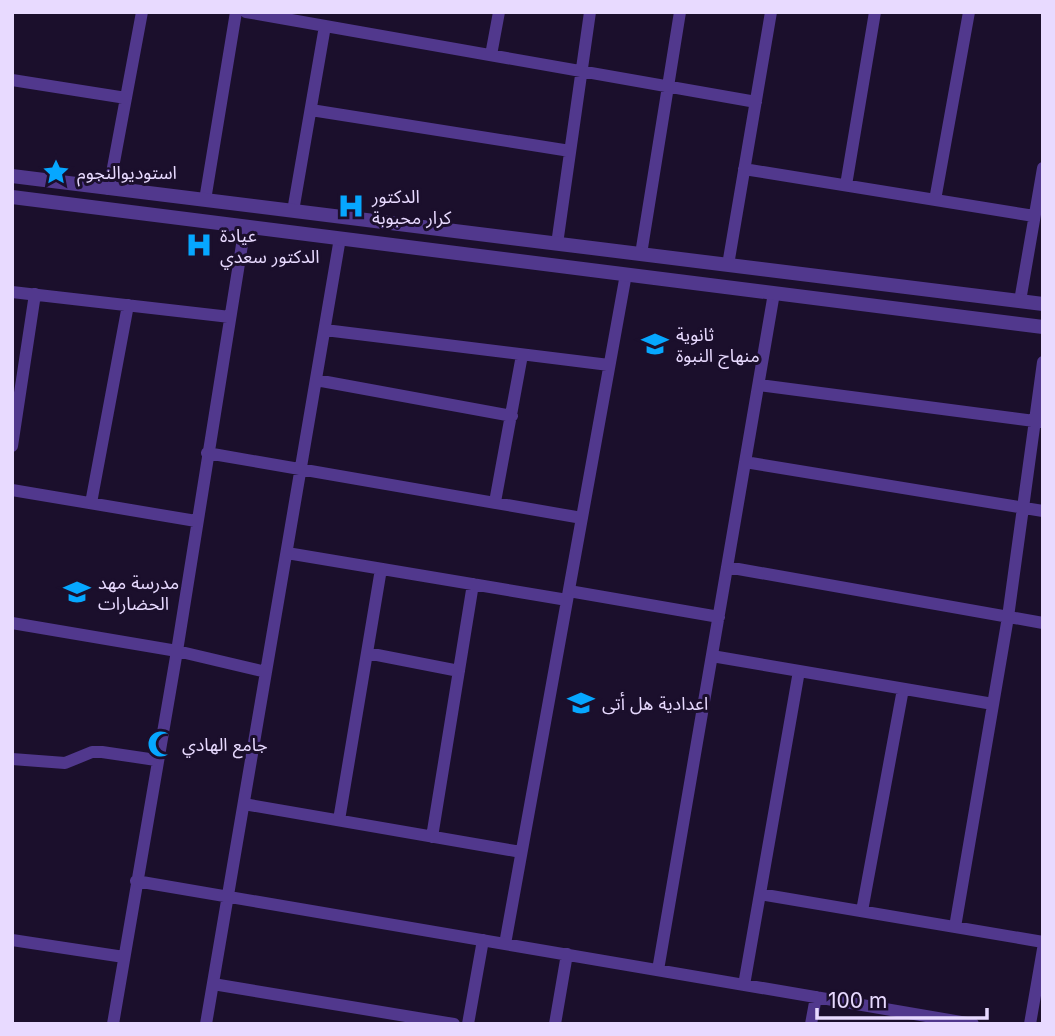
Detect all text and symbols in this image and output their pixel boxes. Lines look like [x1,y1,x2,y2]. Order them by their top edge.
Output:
place icon: استوديوالنجوم [41,157,71,187]
place label: استوديوالنجوم [77,162,177,187]
place label: الدكتور كرار محبوبة [371,186,452,229]
hospital icon: الدكتور كرار محبوبة [336,191,366,221]
place label: عيادة الدكتور سعدي [220,225,320,270]
hospital icon: عيادة الدكتور سعدي [184,230,214,260]
place label: ثانوية منهاج النبوة [676,324,760,369]
school or university icon: ثانوية منهاج النبوة [640,329,670,359]
place label: مدرسة مهد الحضارات [98,572,179,615]
school or university icon: مدرسة مهد الحضارات [62,577,92,607]
school or university icon: اعدادية هل أتى [566,688,596,718]
place label: اعدادية هل أتى [602,692,708,715]
mosque icon: جامع الهادي [146,729,176,759]
place label: جامع الهادي [182,734,268,759]
scale bar [817,976,987,1020]
text: 100 m [828,988,887,1013]

